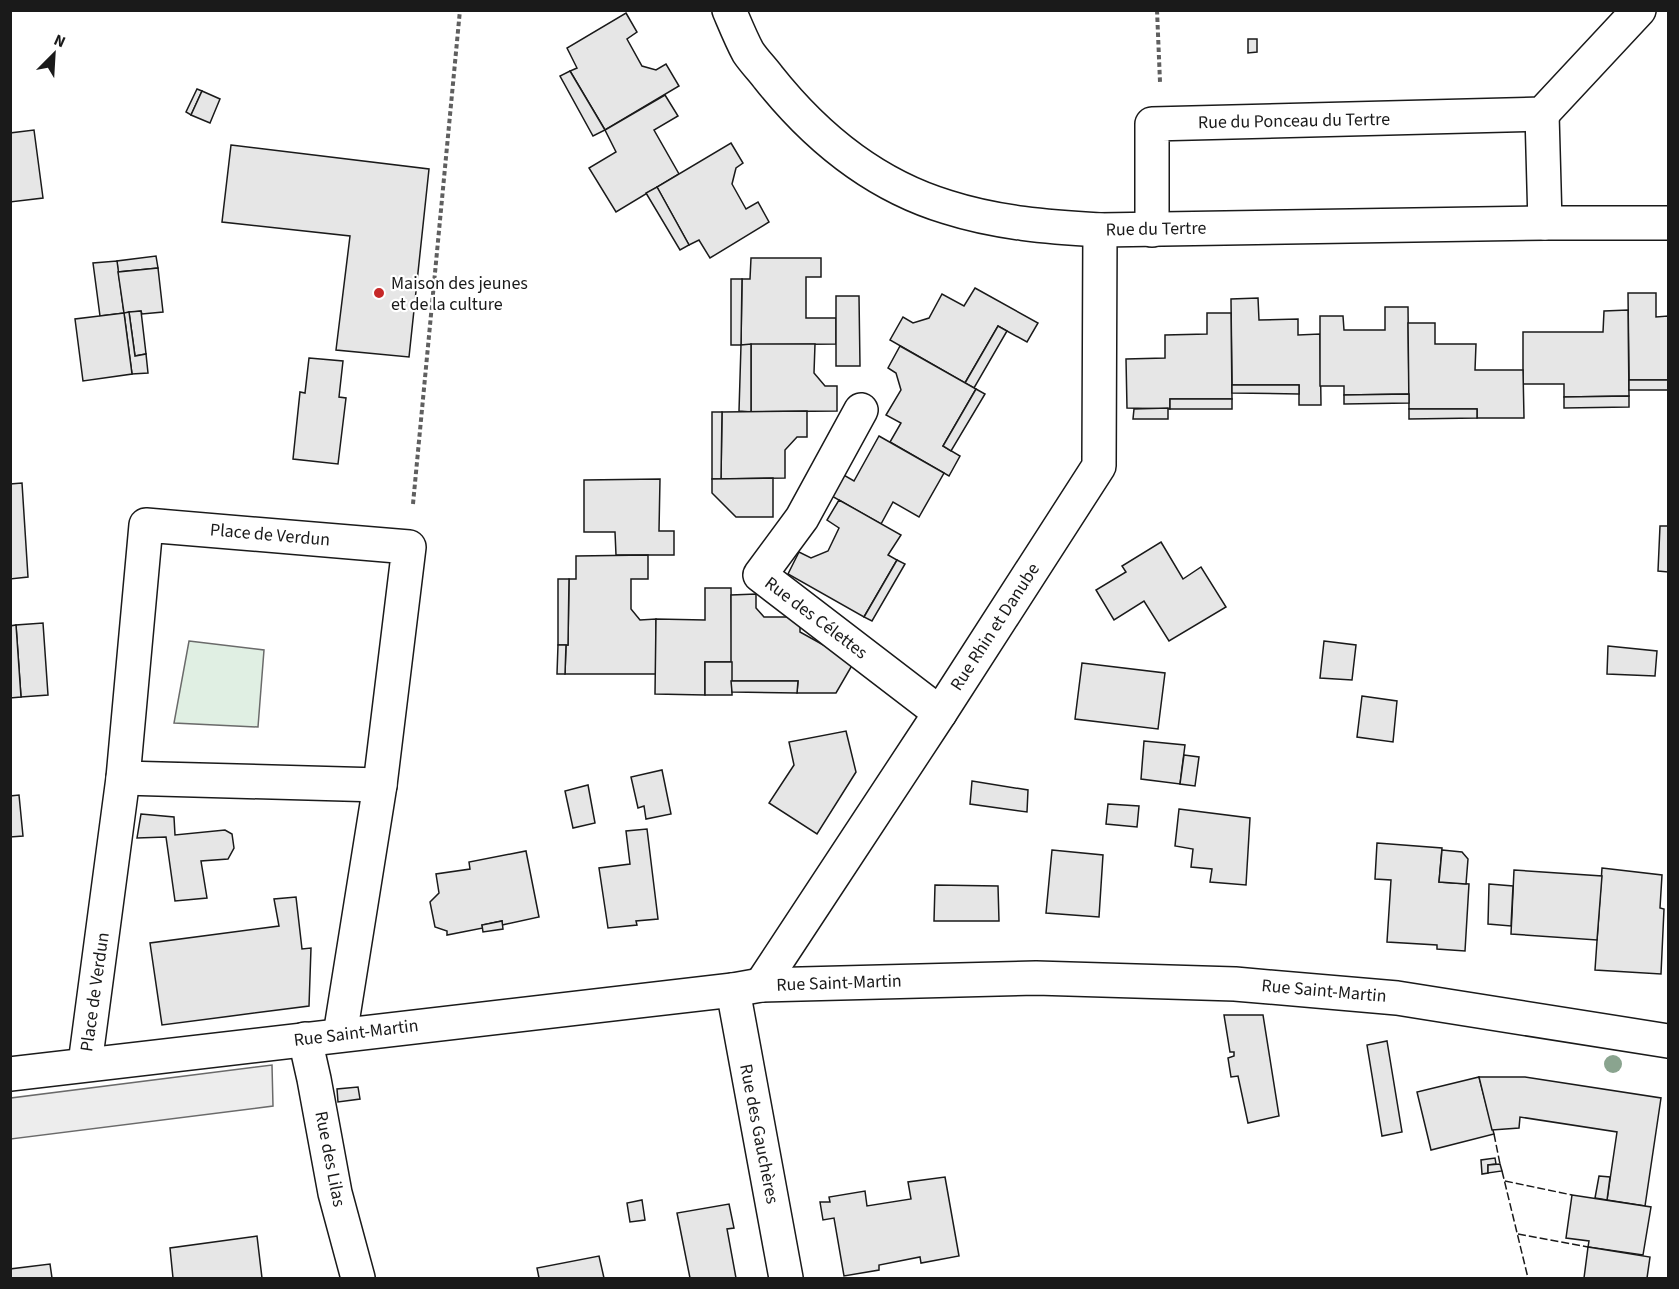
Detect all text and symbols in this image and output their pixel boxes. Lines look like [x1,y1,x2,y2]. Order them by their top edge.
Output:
north arrow [24,24,84,84]
text: N [50,29,69,53]
street label: Rue du Ponceau du Tertre [1198,107,1390,135]
street label: Rue du Tertre [1105,216,1207,242]
place label: Maison des jeunes et de la culture [391,271,528,317]
marker: Maison des jeunes et de la culture [372,286,386,300]
street label: Place de Verdun [209,517,331,553]
street label: Rue Rhin et Danube [944,558,1046,696]
street label: Rue des Célettes [759,571,873,665]
street label: Place de Verdun [74,931,116,1053]
street label: Rue Saint-Martin [776,968,902,998]
street label: Rue Saint-Martin [1260,973,1388,1009]
street label: Rue Saint-Martin [292,1013,420,1053]
street label: Rue des Gauchères [733,1062,785,1206]
street label: Rue des Lilas [308,1109,352,1209]

